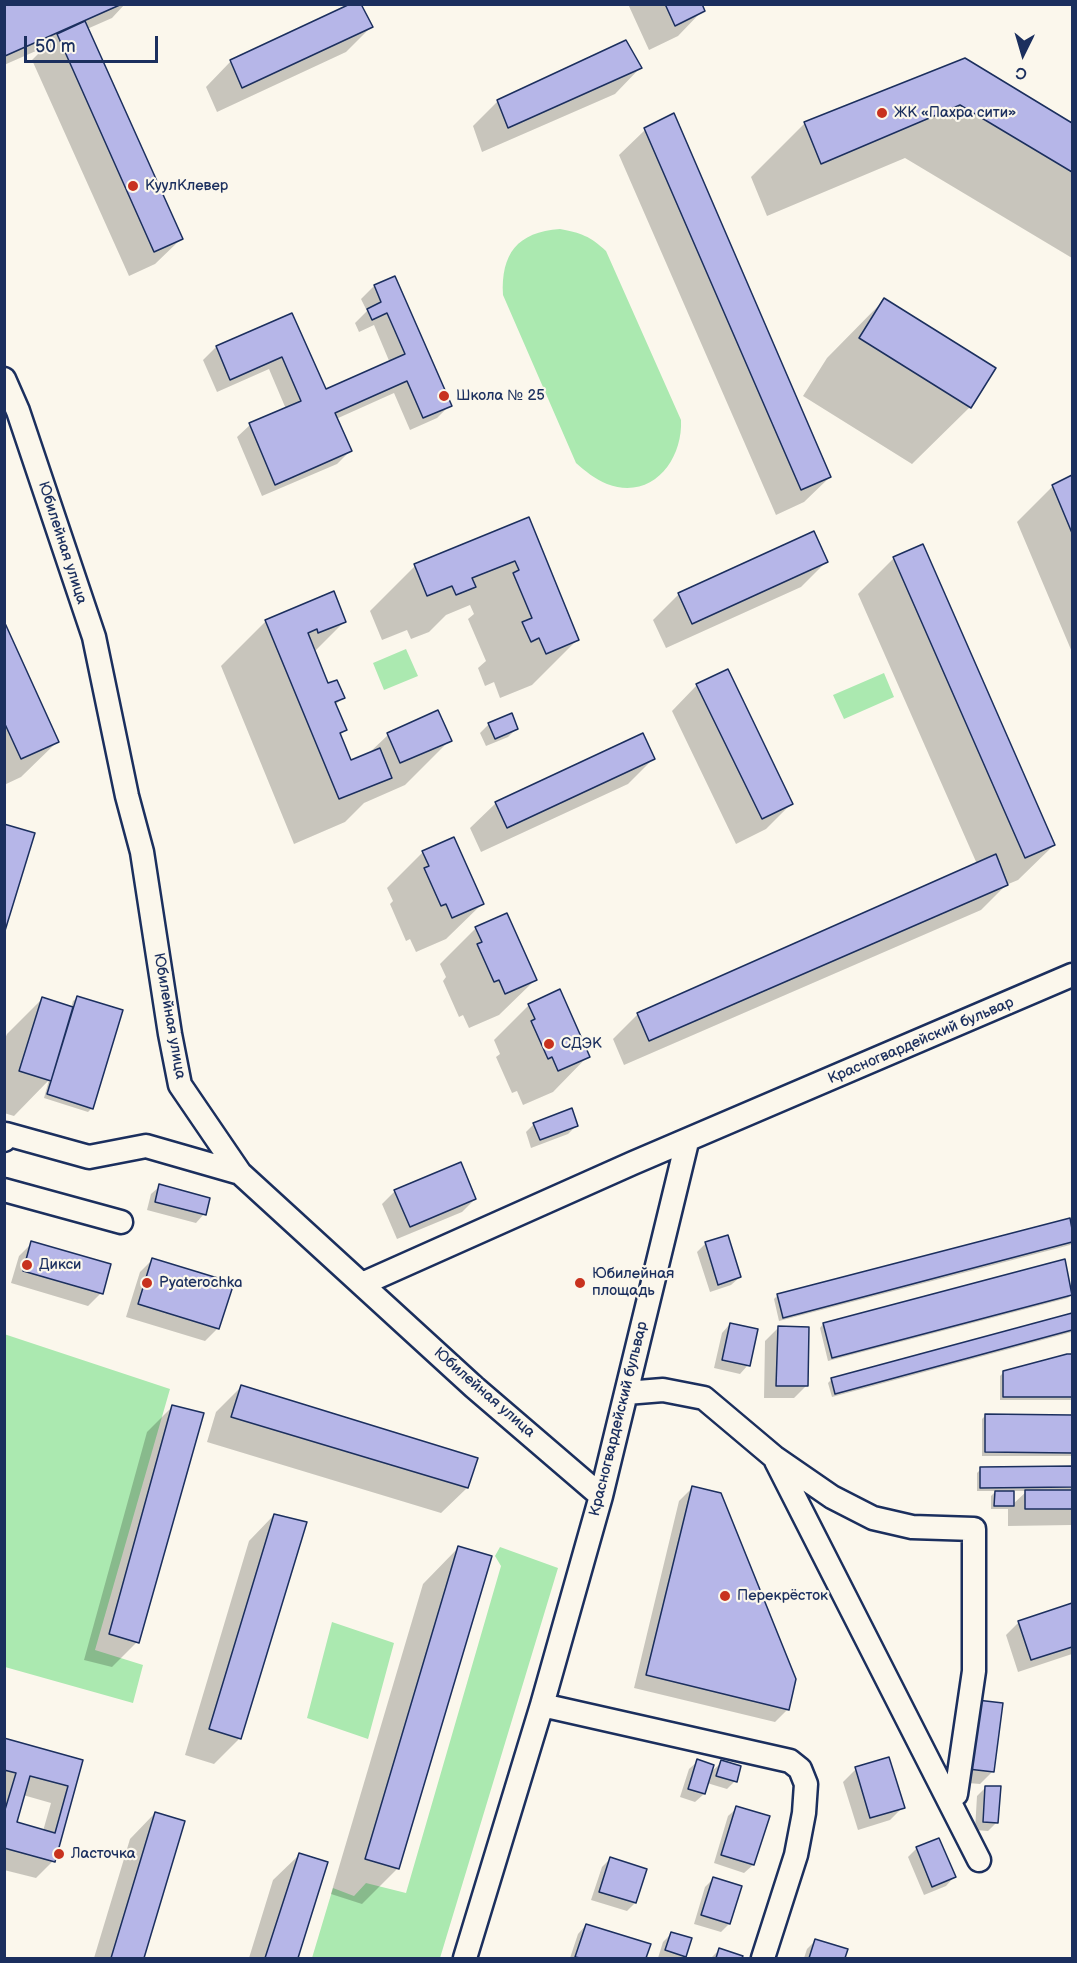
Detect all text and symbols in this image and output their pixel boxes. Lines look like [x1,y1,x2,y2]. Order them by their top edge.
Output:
scale bar [27,24,160,62]
north arrow [993,24,1053,84]
text: 50 m [35,36,76,57]
text: С [1015,62,1028,82]
place label: ЖК «Пахра сити» [894,104,1016,122]
marker: ЖК «Пахра сити» [875,106,889,120]
place label: КуулКлевер [145,177,228,195]
marker: КуулКлевер [126,179,140,193]
place label: Школа № 25 [456,387,545,405]
marker: Школа № 25 [437,389,451,403]
street label: Юбилейная улица [34,479,90,607]
street label: Юбилейная улица [149,951,189,1081]
street label: Красногвардейский бульвар [825,994,1017,1088]
place label: СДЭК [561,1035,602,1053]
marker: СДЭК [542,1037,556,1051]
place label: Дикси [39,1256,81,1274]
marker: Дикси [20,1258,34,1272]
place label: Юбилейная площадь [592,1265,674,1300]
place label: Pyaterochka [159,1274,242,1292]
marker: Pyaterochka [140,1276,154,1290]
marker: Юбилейная площадь [573,1276,587,1290]
street label: Красногвардейский бульвар [586,1320,652,1518]
street label: Юбилейная улица [430,1344,538,1442]
place label: Перекрёсток [737,1587,828,1605]
marker: Перекрёсток [718,1589,732,1603]
place label: Ласточка [71,1845,136,1863]
marker: Ласточка [52,1847,66,1861]

